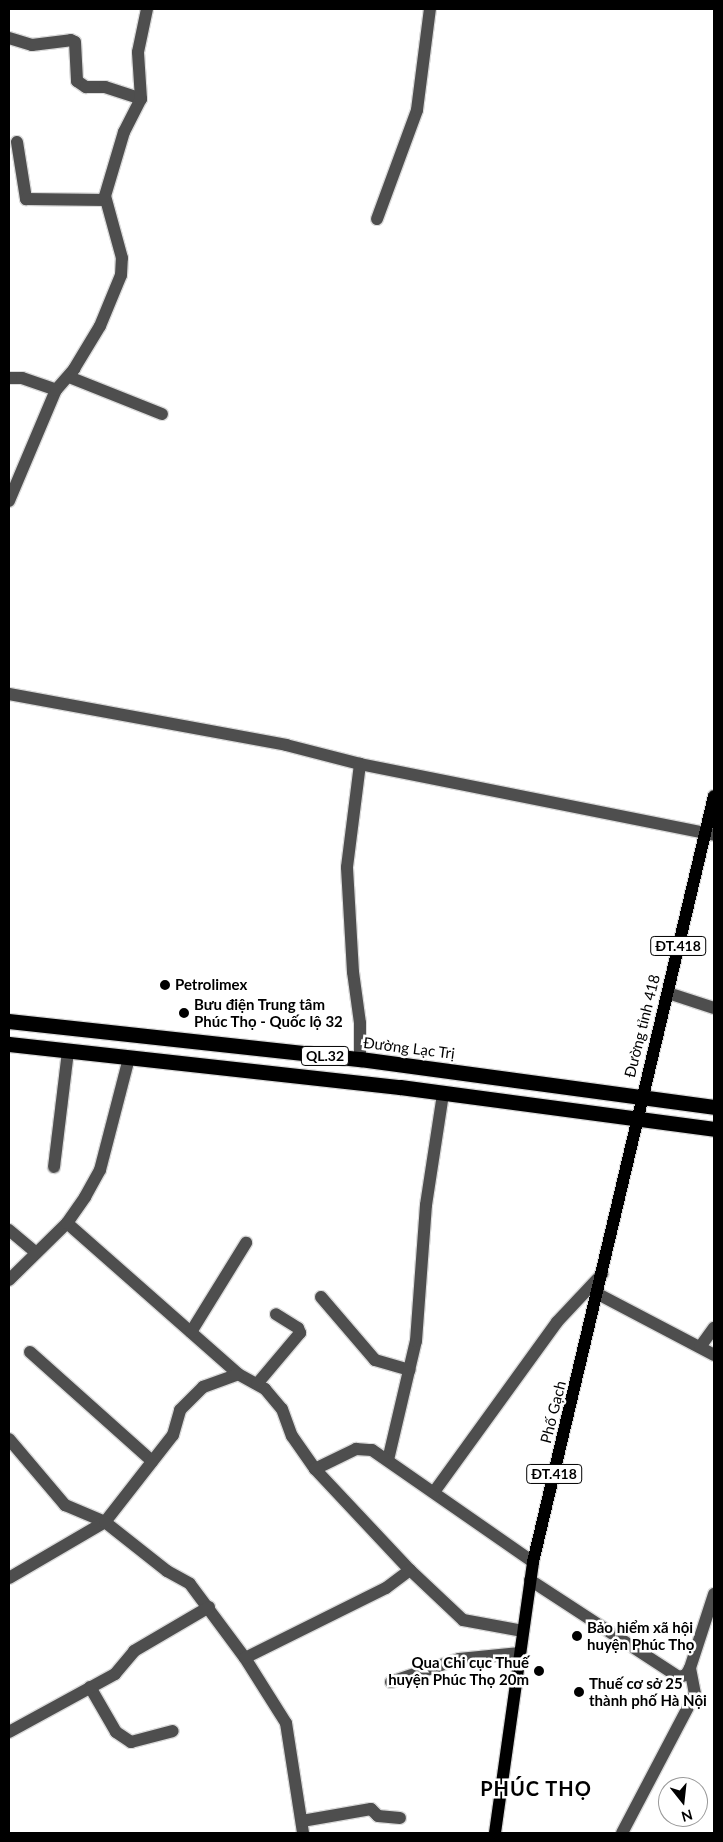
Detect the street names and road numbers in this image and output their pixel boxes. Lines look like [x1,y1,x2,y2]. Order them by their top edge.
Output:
road number: ĐT.418 [649,934,707,958]
street label: Đường tỉnh 418 [620,973,664,1079]
street label: Đường Lạc Trị [362,1033,456,1063]
road number: QL.32 [300,1044,350,1068]
street label: Phố Gạch [537,1379,569,1445]
road number: ĐT.418 [525,1462,583,1486]

